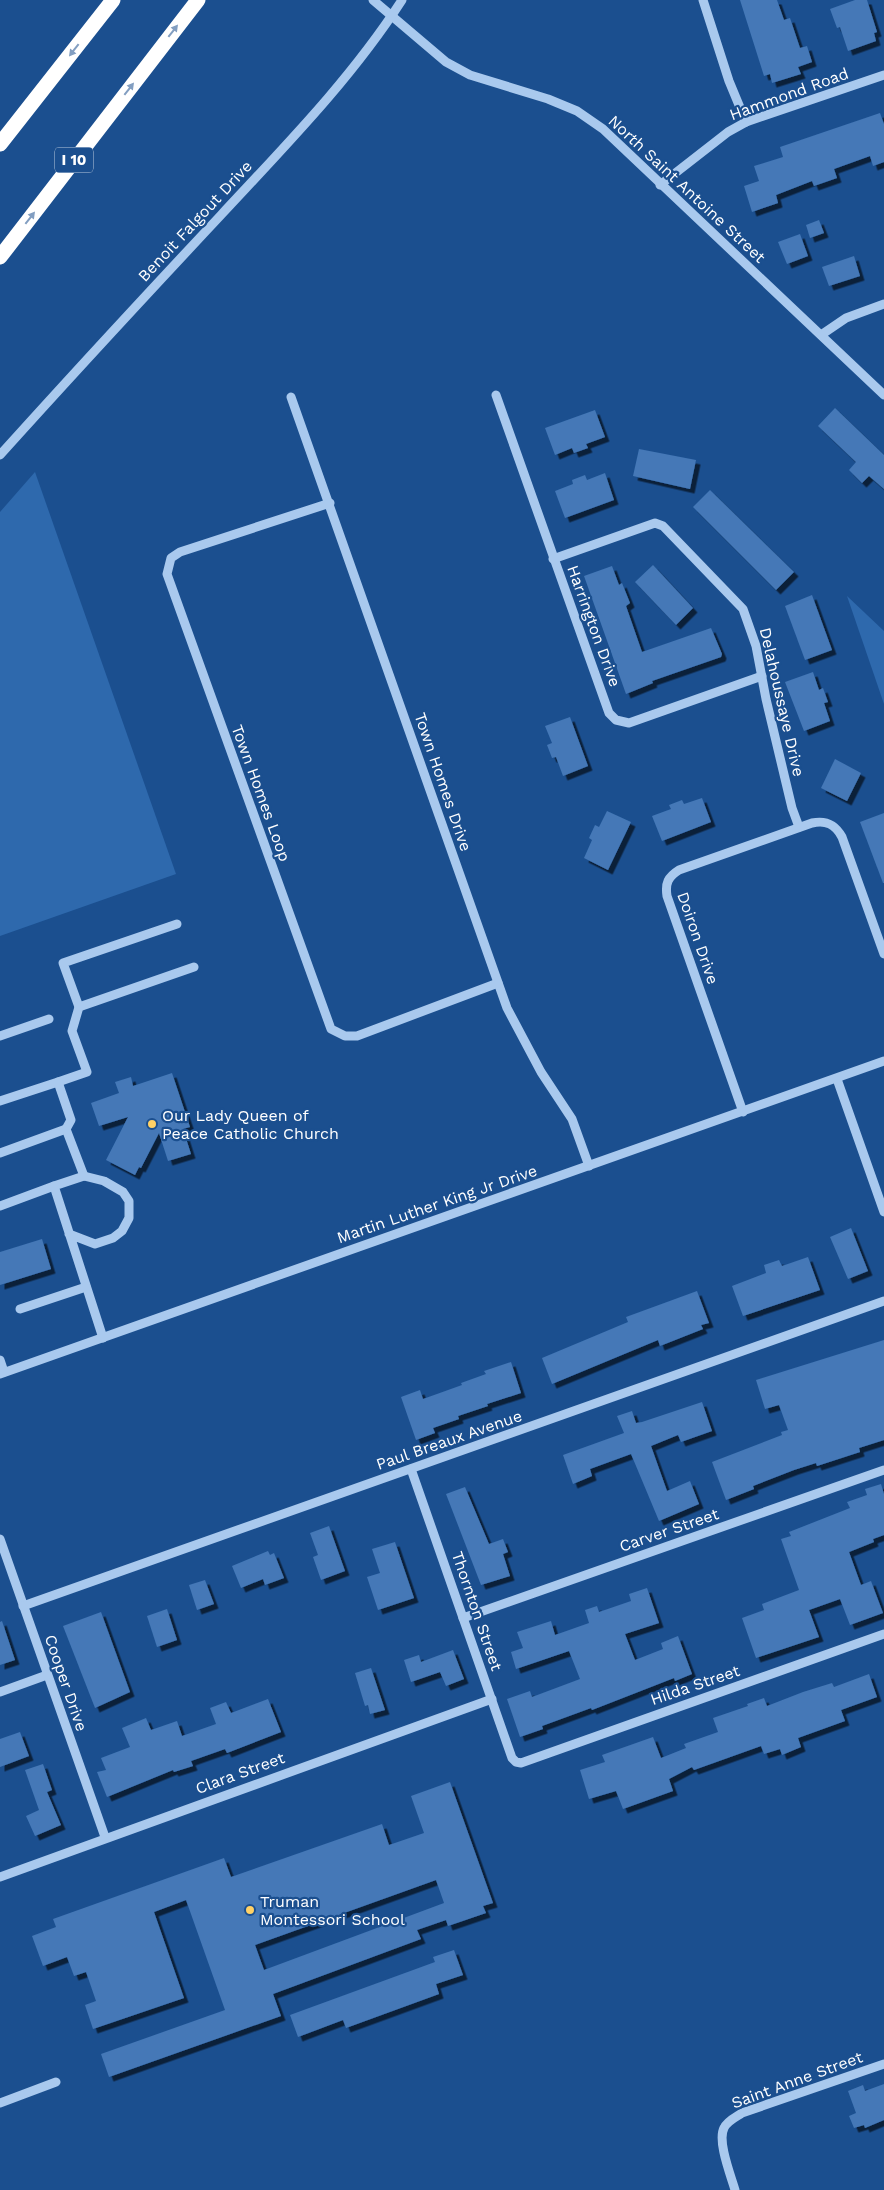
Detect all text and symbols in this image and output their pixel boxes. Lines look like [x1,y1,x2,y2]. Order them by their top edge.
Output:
one-way arrow [168,25,179,38]
one-way arrow [68,43,79,56]
street label: Hammond Road [727,64,851,124]
one-way arrow [123,83,134,96]
street label: North Saint Antoine Street [605,111,770,267]
road number: I 10 [55,148,93,172]
street label: Benoit Falgout Drive [134,157,256,285]
one-way arrow [24,212,35,225]
street label: Harrington Drive [563,563,625,689]
street label: Delahoussaye Drive [756,626,808,778]
street label: Town Homes Drive [410,710,476,854]
street label: Town Homes Loop [227,722,295,864]
street label: Doiron Drive [673,889,723,987]
place label: Our Lady Queen of Peace Catholic Church [162,1106,339,1143]
marker: Our Lady Queen of Peace Catholic Church [146,1118,158,1130]
street label: Martin Luther King Jr Drive [334,1161,540,1247]
street label: Paul Breaux Avenue [374,1406,524,1474]
street label: Carver Street [617,1504,721,1556]
street label: Thornton Street [448,1549,506,1673]
street label: Cooper Drive [41,1632,91,1734]
street label: Hilda Street [648,1661,742,1709]
street label: Clara Street [193,1748,287,1798]
place label: Truman Montessori School [260,1892,405,1929]
marker: Truman Montessori School [244,1904,256,1916]
street label: Saint Anne Street [729,2047,865,2113]

